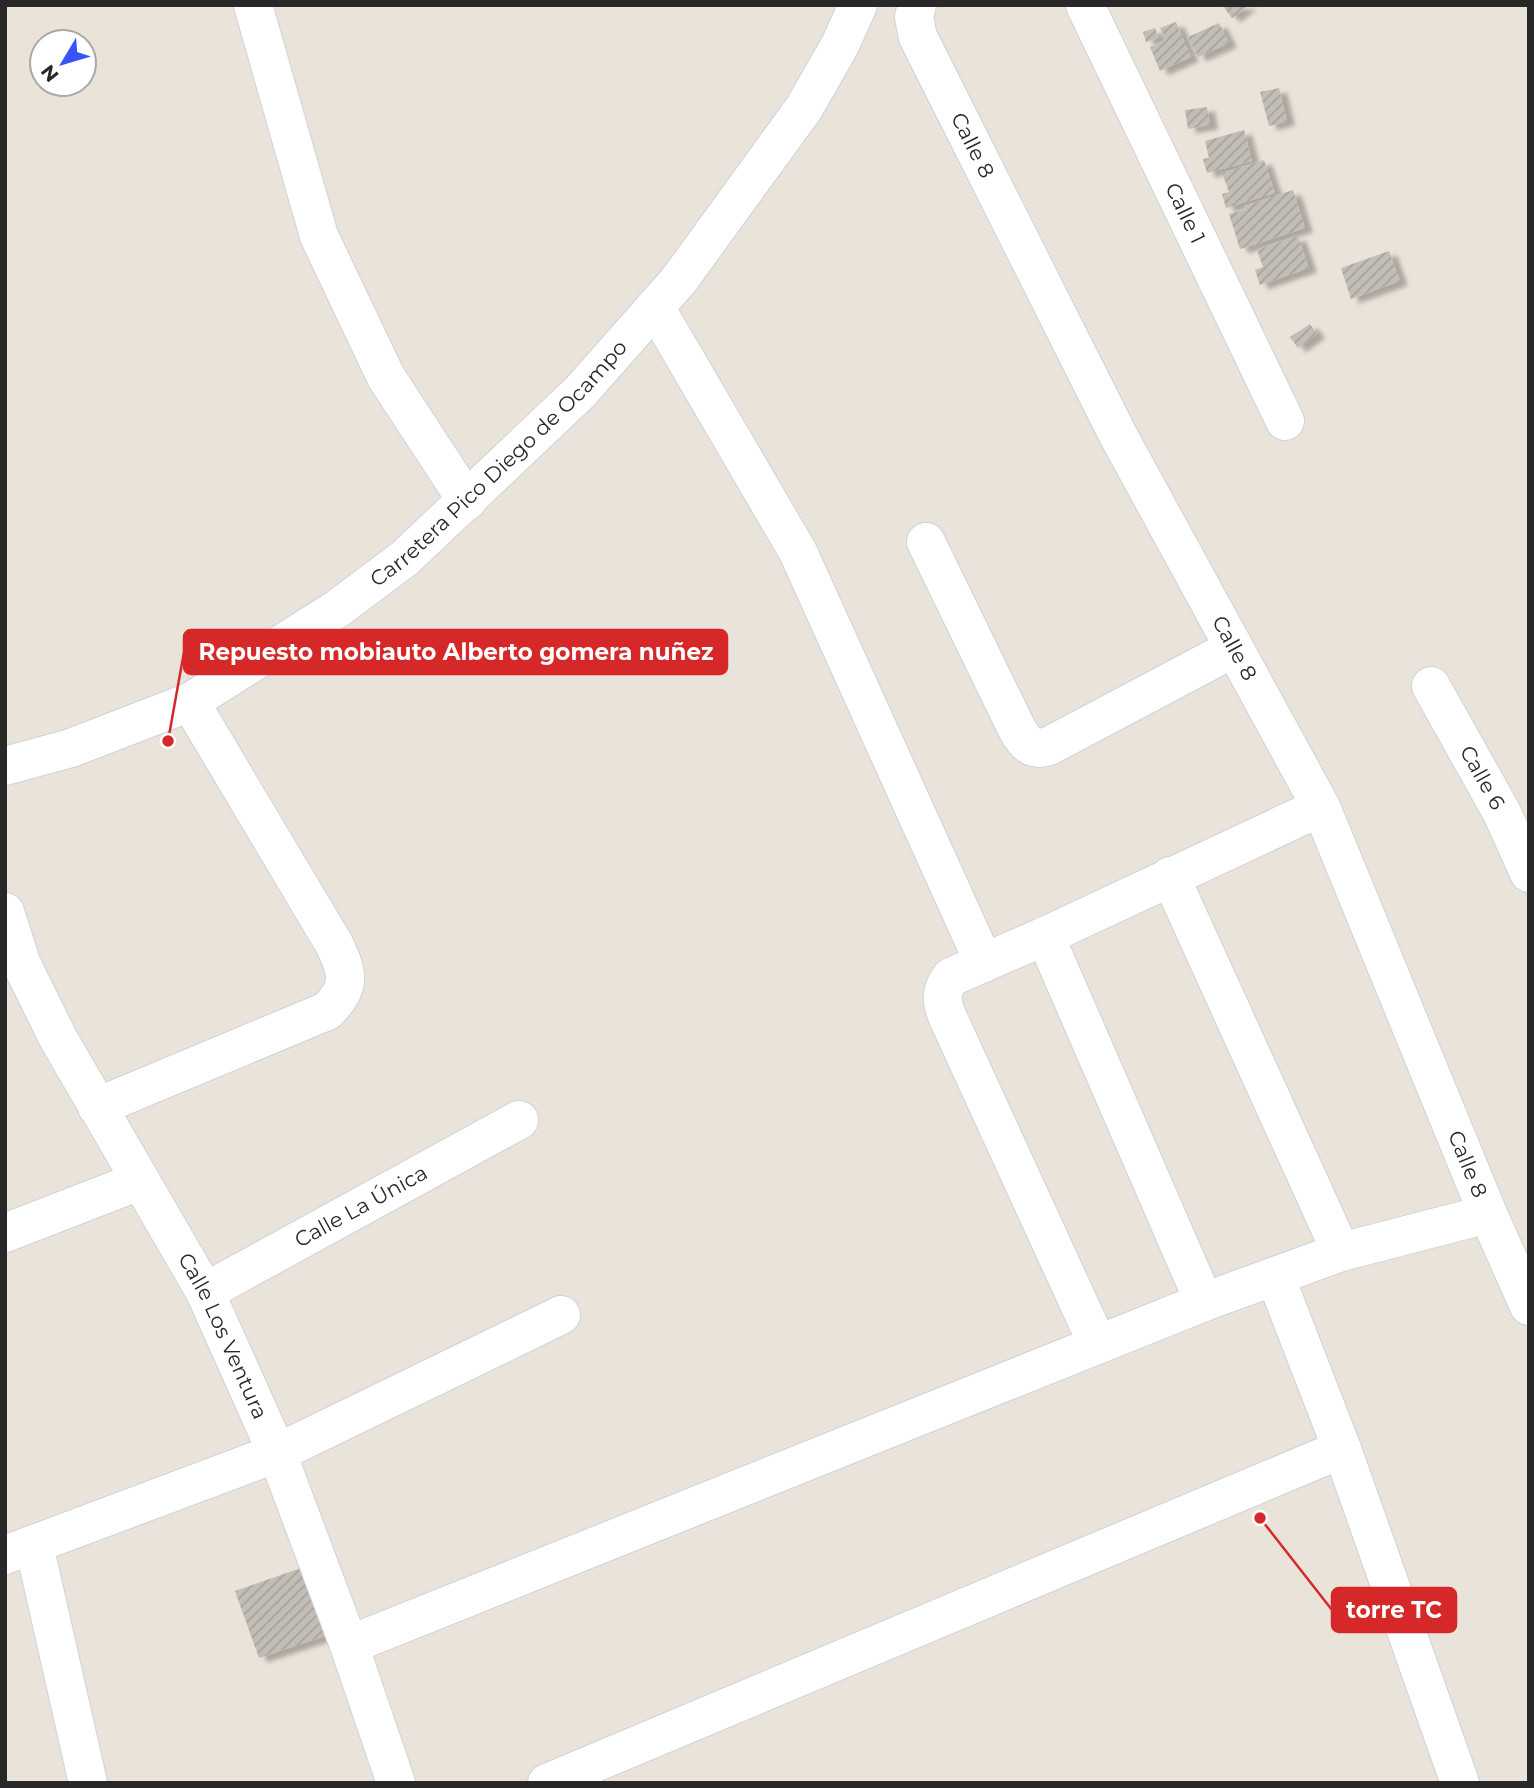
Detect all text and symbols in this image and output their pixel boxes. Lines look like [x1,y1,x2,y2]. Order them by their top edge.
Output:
north arrow [28,28,98,98]
text: N [36,60,64,86]
street label: Calle 8 [946,108,1000,182]
street label: Calle 1 [1160,179,1211,247]
street label: Carretera Pico Diego de Ocampo [365,335,632,592]
street label: Calle 8 [1207,611,1262,685]
callout: Repuesto mobiauto Alberto gomera nuñez [184,630,727,674]
text: Repuesto mobiauto Alberto gomera nuñez [199,638,713,666]
street label: Calle 6 [1455,741,1511,814]
street label: Calle 8 [1443,1127,1493,1201]
street label: Calle La Única [290,1160,432,1252]
street label: Calle Los Ventura [173,1248,273,1423]
callout: torre TC [1332,1588,1456,1632]
text: torre TC [1346,1596,1442,1624]

